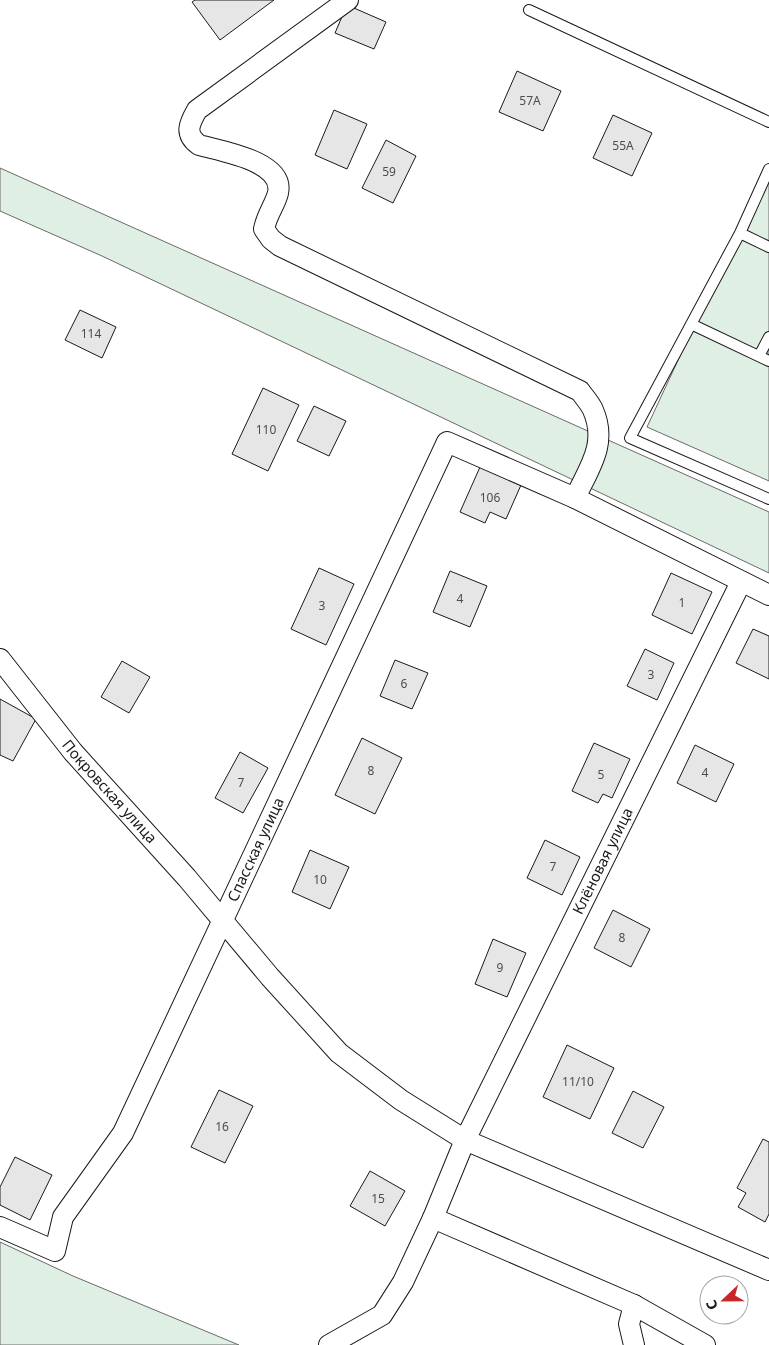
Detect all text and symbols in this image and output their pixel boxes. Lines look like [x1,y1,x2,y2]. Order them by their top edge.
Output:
house number: 57А [519,92,541,109]
house number: 55А [612,137,634,154]
house number: 59 [382,163,396,180]
house number: 114 [81,325,101,342]
house number: 110 [256,421,276,438]
house number: 106 [480,489,500,506]
house number: 4 [457,590,464,607]
house number: 1 [679,594,685,611]
house number: 3 [319,597,326,614]
house number: 3 [648,666,655,683]
house number: 6 [401,675,408,692]
street label: Покровская улица [58,735,162,847]
house number: 8 [368,762,375,779]
house number: 4 [702,764,709,781]
house number: 5 [598,766,605,783]
house number: 7 [238,774,245,791]
street label: Спасская улица [222,794,288,905]
street label: Клёновая улица [567,804,637,917]
house number: 7 [550,858,557,875]
house number: 10 [313,871,327,888]
house number: 8 [619,929,626,946]
house number: 9 [497,959,504,976]
house number: 11/10 [562,1073,594,1090]
house number: 16 [215,1118,229,1135]
house number: 15 [371,1190,385,1207]
north arrow [699,1275,749,1325]
text: С [701,1297,722,1313]

